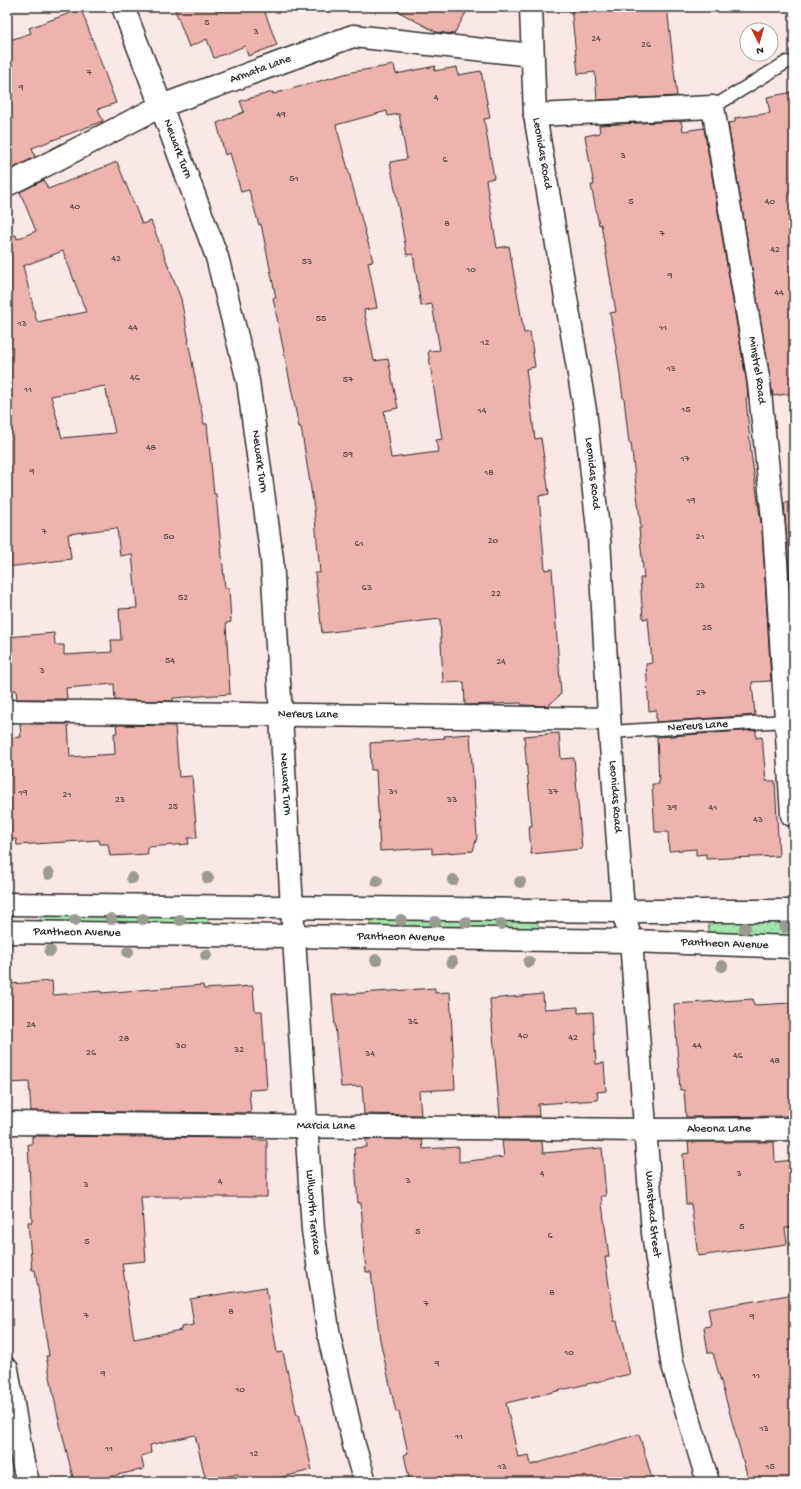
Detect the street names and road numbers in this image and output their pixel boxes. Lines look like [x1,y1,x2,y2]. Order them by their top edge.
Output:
street label: Armata Lane [228,52,294,87]
street label: Newark Turn [160,117,195,181]
street label: Leonidas Road [529,117,555,191]
street label: Minstrel Road [744,335,768,406]
street label: Newark Turn [248,429,270,494]
street label: Leonidas Road [581,437,603,511]
street label: Nereus Lane [278,708,339,722]
street label: Nereus Lane [667,718,729,735]
street label: Newark Turn [276,752,294,816]
street label: Leonidas Road [605,760,624,834]
street label: Pantheon Avenue [32,925,122,941]
street label: Pantheon Avenue [356,930,446,945]
street label: Pantheon Avenue [680,936,770,953]
street label: Marcia Lane [297,1119,356,1134]
street label: Abeona Lane [687,1122,752,1137]
street label: Lullworth Terrace [302,1169,324,1257]
street label: Wanstead Street [641,1171,664,1259]

